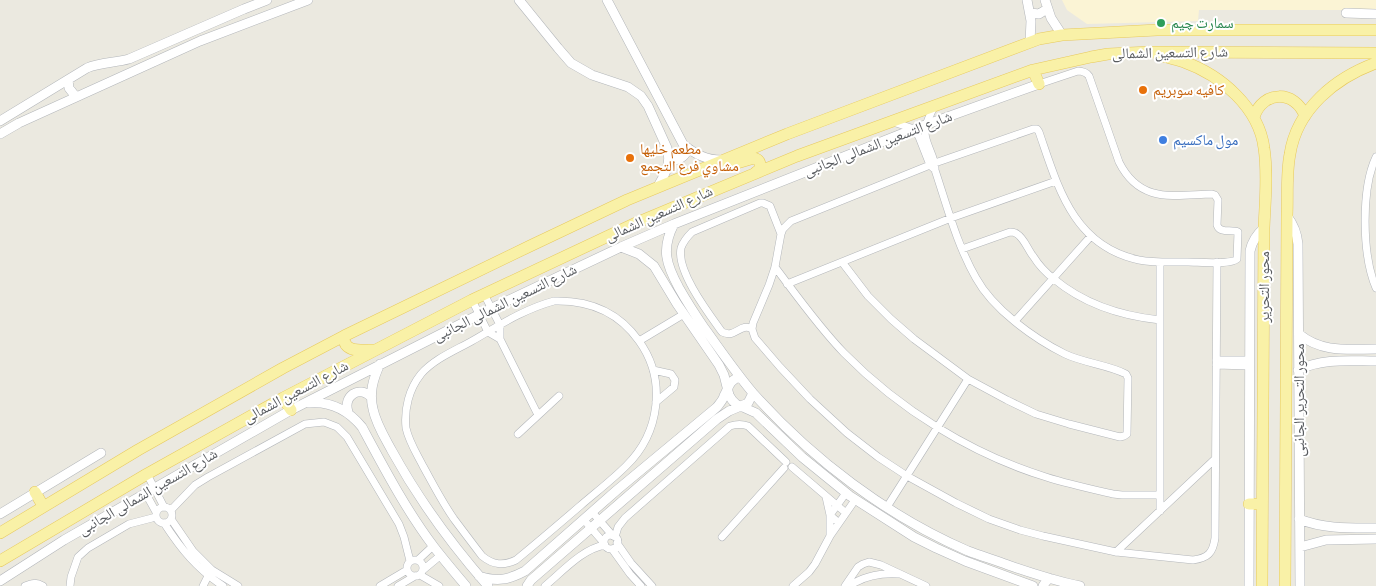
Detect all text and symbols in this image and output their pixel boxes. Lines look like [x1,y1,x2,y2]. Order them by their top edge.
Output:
place label: سمارت چيم [1171,16,1234,33]
marker: سمارت چيم [1155,17,1167,29]
street label: شارع التسعين الشمالى [1112,44,1228,64]
place label: كافيه سوبريم [1153,83,1224,100]
marker: كافيه سوبريم [1137,84,1149,96]
street label: شارع التسعين الشمالى الجانبى [802,109,955,181]
place label: مول ماكسيم [1173,133,1239,150]
marker: مول ماكسيم [1157,134,1169,146]
place label: مطعم خليها مشاوي فرع التجمع [640,142,739,177]
marker: مطعم خليها مشاوي فرع التجمع [624,152,636,164]
street label: شارع التسعين الشمالى [603,183,716,246]
street label: محور التحرير [1257,251,1273,324]
street label: شارع التسعين الشمالى الجانبى [431,262,580,346]
street label: محور التحرير الجانبى [1292,343,1309,457]
street label: شارع التسعين الشمالى [241,358,352,428]
street label: شارع التسعين الشمالى الجانبى [76,446,221,540]

